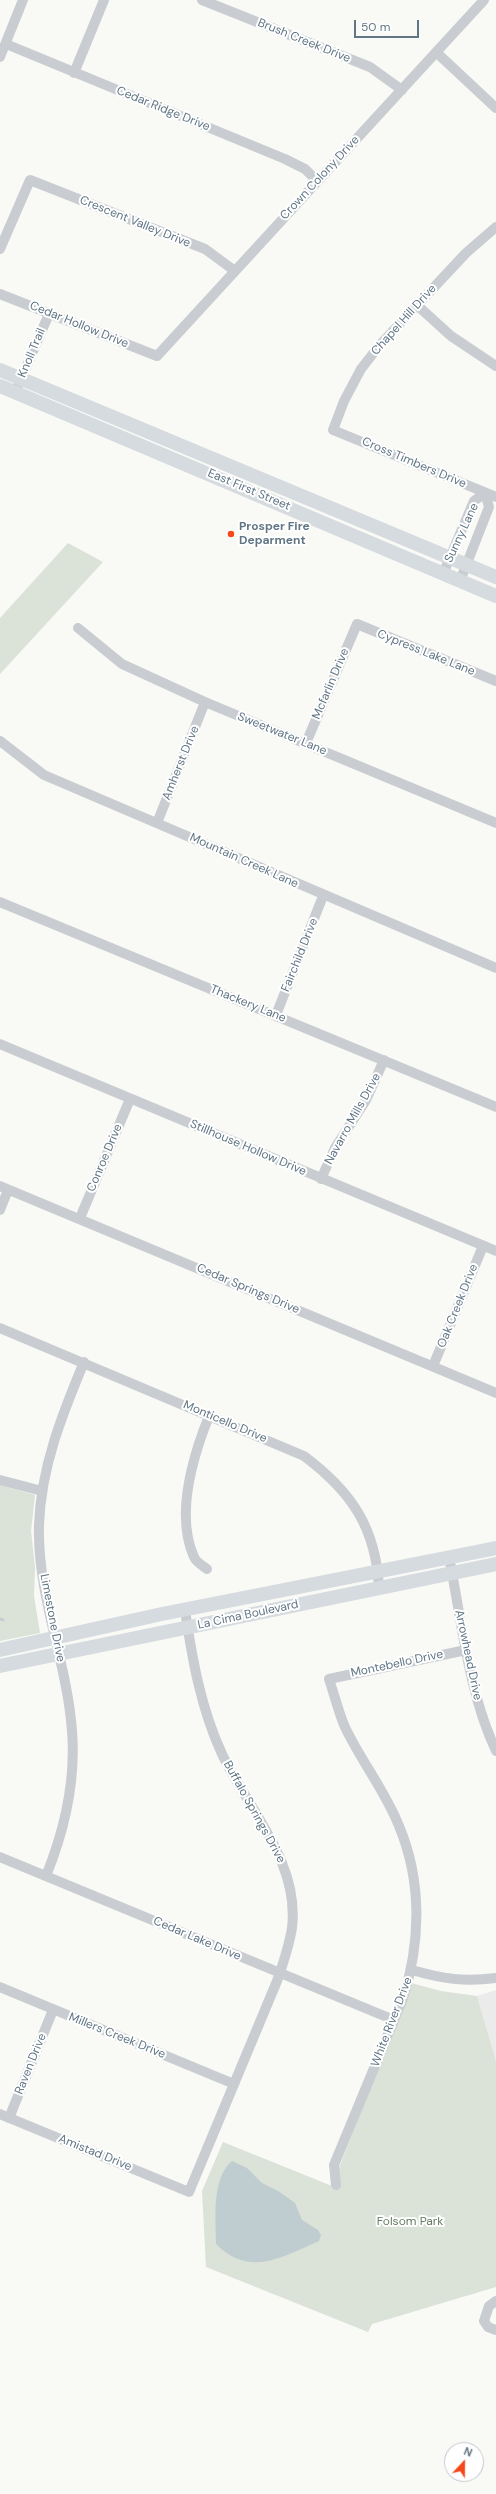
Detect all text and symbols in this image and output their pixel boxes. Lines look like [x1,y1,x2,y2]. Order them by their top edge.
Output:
scale bar [356,12,421,38]
street label: Brush Creek Drive [256,16,352,66]
text: 50 m [361,19,390,35]
street label: Cedar Ridge Drive [114,84,212,134]
street label: Crown Colony Drive [277,133,363,223]
street label: Crescent Valley Drive [78,193,192,251]
street label: Chapel Hill Drive [368,282,440,358]
street label: Cedar Hollow Drive [27,299,131,351]
street label: Knoll Trail [15,326,49,380]
street label: Cross Timbers Drive [360,435,468,491]
street label: East First Street [206,466,292,514]
street label: Sunny Lane [442,501,482,565]
place label: Prosper Fire Deparment [239,520,310,548]
marker: Prosper Fire Deparment [226,529,236,539]
street label: Cypress Lake Lane [375,627,477,679]
street label: Mcfarlin Drive [310,646,352,722]
street label: Sweetwater Lane [235,710,329,758]
street label: Amherst Drive [160,724,202,802]
street label: Mountain Creek Lane [187,831,301,891]
street label: Fairchild Drive [279,916,321,994]
street label: Thackery Lane [208,982,288,1026]
street label: Navarro Mills Drive [322,1071,384,1167]
street label: Stillhouse Hollow Drive [188,1117,308,1179]
street label: Conroe Drive [84,1122,126,1194]
street label: Cedar Springs Drive [195,1261,301,1317]
street label: Oak Creek Drive [435,1262,481,1350]
street label: Monticello Drive [181,1398,269,1446]
street label: Limestone Drive [36,1573,68,1663]
street label: La Cima Boulevard [196,1597,300,1633]
street label: Arrowhead Drive [451,1608,485,1702]
street label: Montebello Drive [350,1647,444,1681]
street label: Buffalo Springs Drive [220,1758,288,1866]
street label: Cedar Lake Drive [151,1914,243,1964]
street label: White River Drive [368,1975,416,2069]
street label: Millers Creek Drive [67,2010,167,2062]
street label: Raven Drive [12,2031,50,2097]
street label: Amistad Drive [56,2132,134,2174]
park label: Folsom Park [377,2215,443,2229]
north arrow [444,2442,484,2482]
text: N [462,2444,474,2460]

